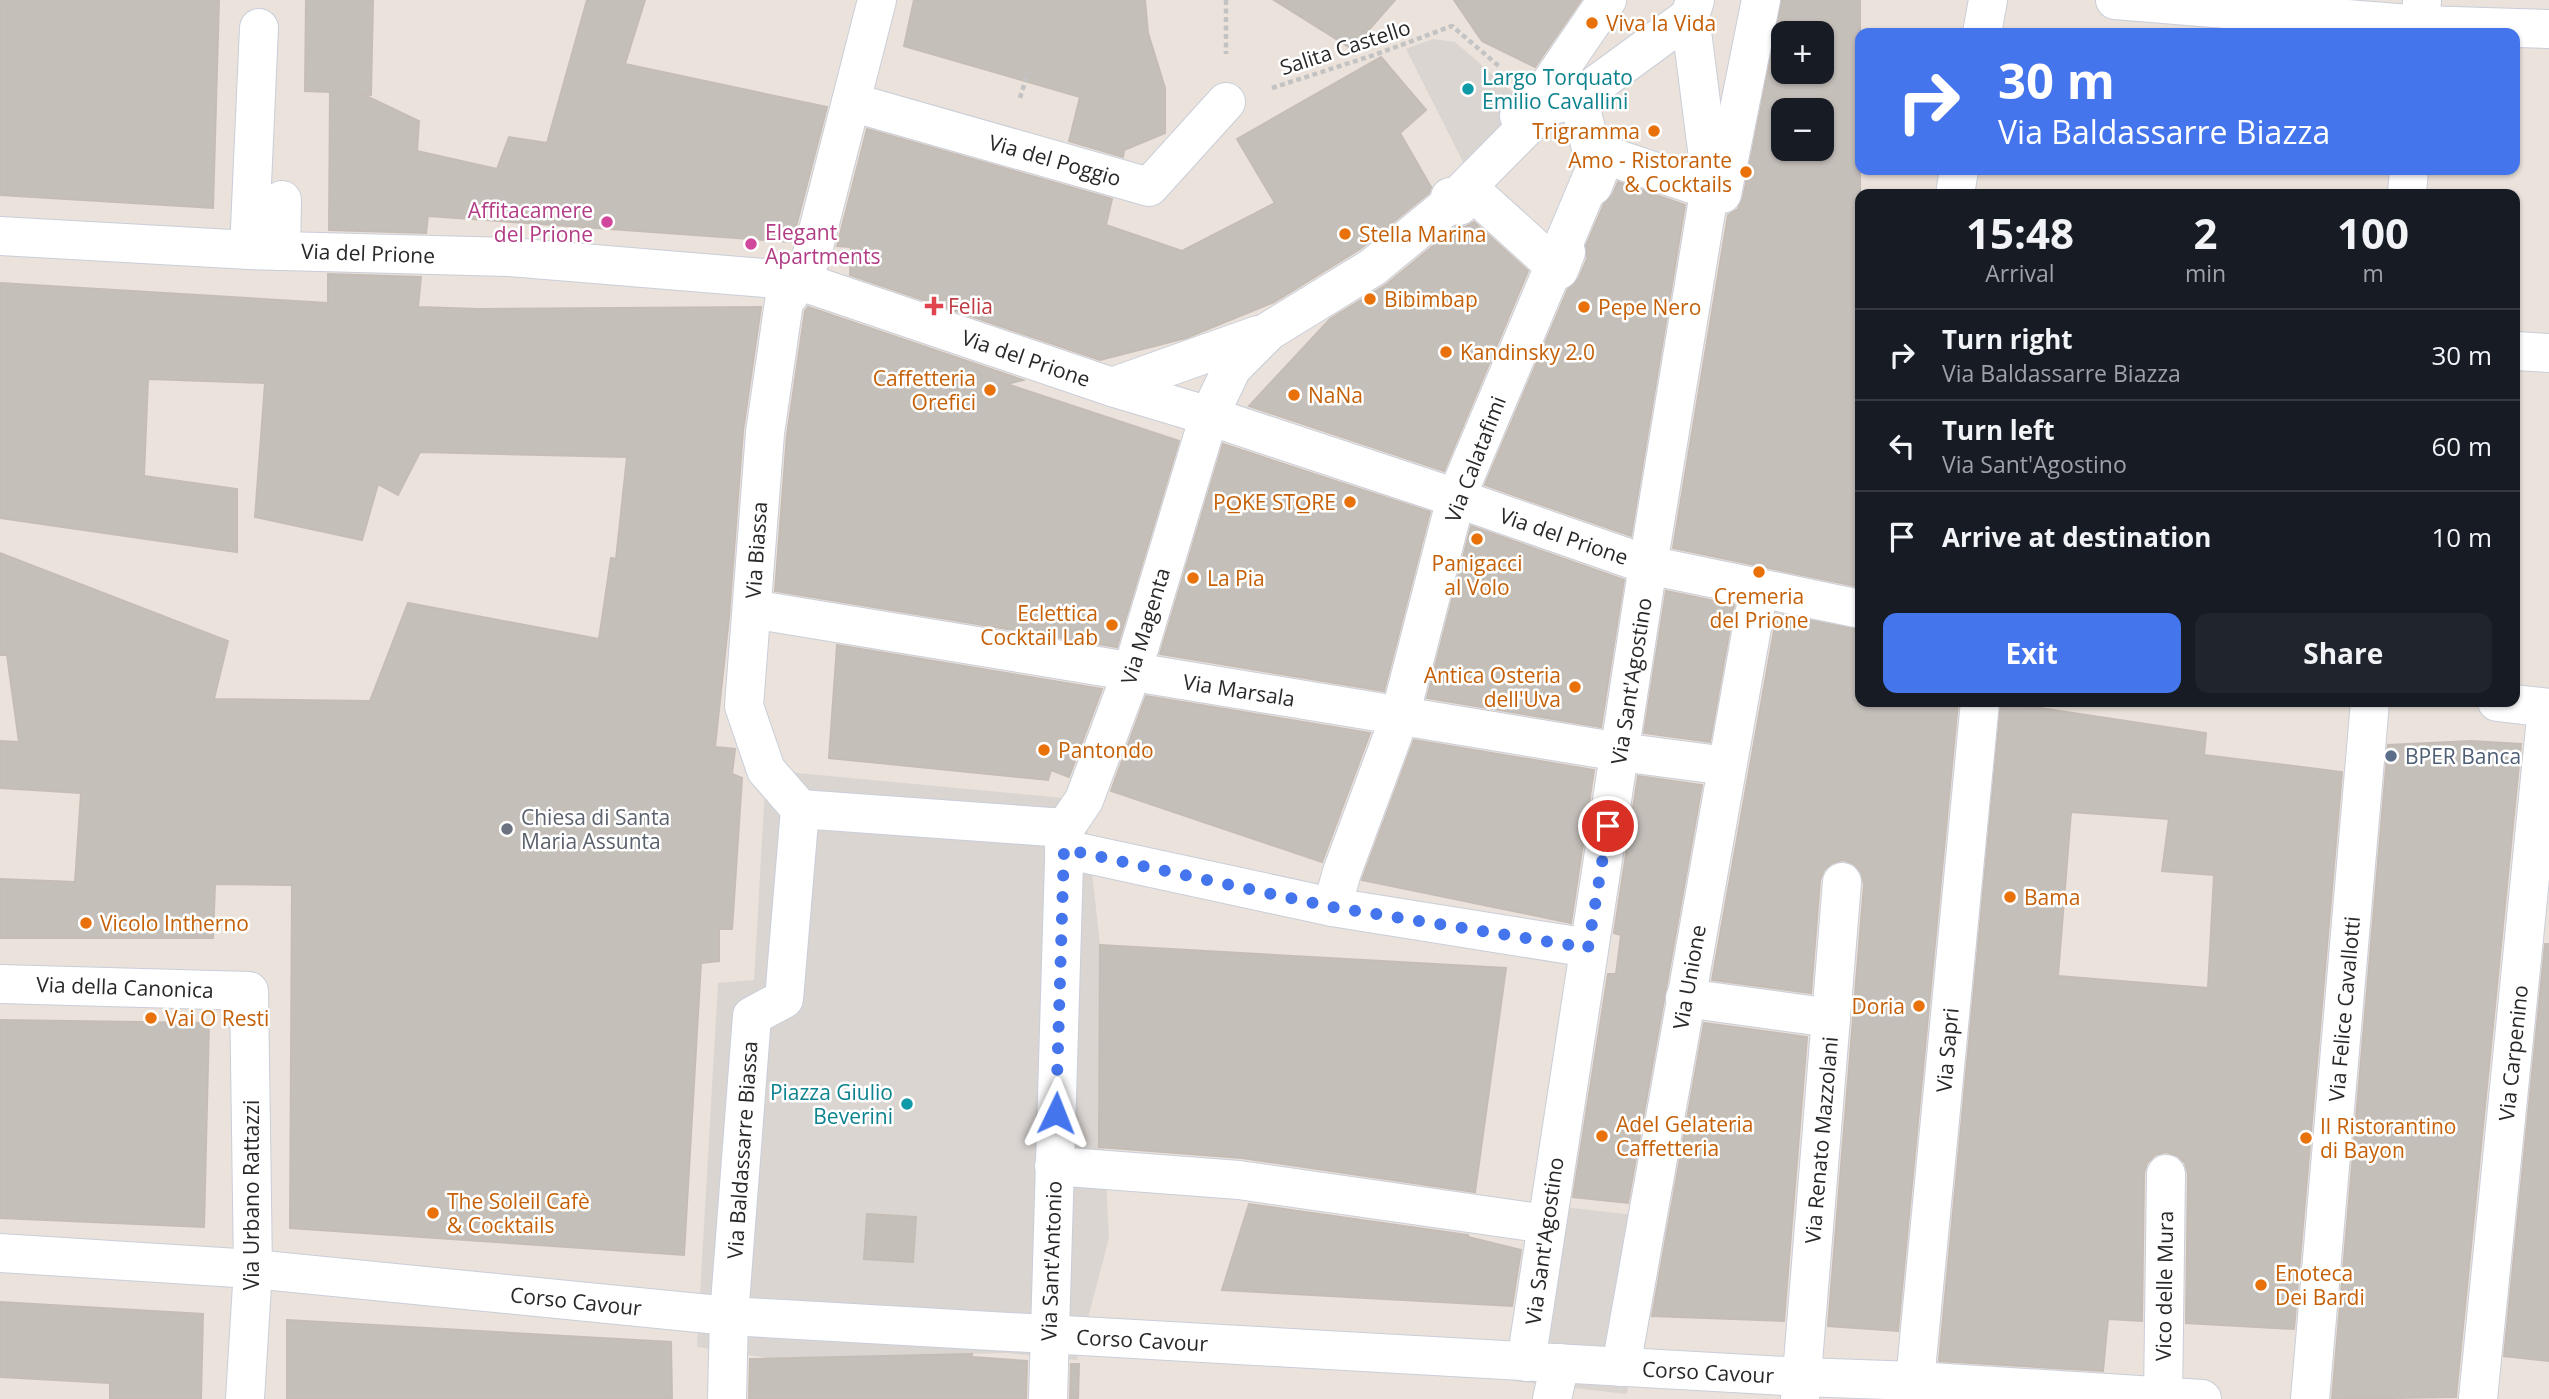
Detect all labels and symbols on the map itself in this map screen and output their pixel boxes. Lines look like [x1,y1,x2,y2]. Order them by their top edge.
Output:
place label: Viva la Vida [1606,9,1716,37]
street label: Salita Castello [1276,13,1414,81]
marker: Viva la Vida [1584,15,1600,31]
place label: Largo Torquato Emilio Cavallini [1482,63,1633,115]
marker: Largo Torquato Emilio Cavallini [1460,81,1476,97]
place label: Trigramma [1532,117,1640,145]
marker: Trigramma [1646,123,1662,139]
street label: Via del Poggio [986,128,1124,192]
place label: Amo - Ristorante & Cocktails [1568,146,1732,198]
marker: Amo - Ristorante & Cocktails [1738,164,1754,180]
place label: Affitacamere del Prione [468,196,593,248]
marker: Affitacamere del Prione [599,214,615,230]
place label: Elegant Apartments [765,218,880,270]
place label: Stella Marina [1359,220,1487,248]
marker: Stella Marina [1337,226,1353,242]
marker: Elegant Apartments [743,236,759,252]
street label: Via del Prione [300,237,436,269]
place label: Bibimbap [1384,285,1478,313]
marker: Bibimbap [1362,291,1378,307]
place label: Felia [948,292,993,320]
place label: Pepe Nero [1598,293,1701,321]
marker: Felia [926,298,942,314]
marker: Pepe Nero [1576,299,1592,315]
street label: Via del Prione [958,323,1094,393]
place label: Kandinsky 2.0 [1460,338,1595,366]
marker: Kandinsky 2.0 [1438,344,1454,360]
place label: Caffetteria Orefici [873,364,976,416]
place label: NaNa [1308,381,1363,409]
marker: Caffetteria Orefici [982,382,998,398]
marker: NaNa [1286,387,1302,403]
street label: Via Calatafimi [1438,392,1512,526]
place label: PO̲KE STO̲RE [1213,488,1336,516]
marker: PO̲KE STO̲RE [1342,494,1358,510]
street label: Via Biassa [739,501,773,599]
street label: Via del Prione [1496,501,1632,571]
marker: Panigacci al Volo [1469,531,1485,547]
place label: Panigacci al Volo [1432,549,1522,601]
street label: Via Magenta [1114,564,1176,688]
place label: La Pia [1207,564,1265,592]
marker: Cremeria del Prione [1751,564,1767,580]
marker: La Pia [1185,570,1201,586]
place label: Cremeria del Prione [1709,582,1809,634]
street label: Via Sant'Agostino [1604,595,1658,767]
place label: Eclettica Cocktail Lab [980,599,1098,651]
marker: Eclettica Cocktail Lab [1104,617,1120,633]
place label: Antica Osteria dell'Uva [1424,661,1561,713]
street label: Via Marsala [1181,667,1297,713]
marker: Antica Osteria dell'Uva [1567,679,1583,695]
place label: Pantondo [1058,736,1154,764]
marker: Pantondo [1036,742,1052,758]
place label: BPER Banca [2405,742,2521,770]
marker: BPER Banca [2383,748,2399,764]
pin [1578,796,1638,856]
place label: Chiesa di Santa Maria Assunta [521,803,670,855]
marker: Chiesa di Santa Maria Assunta [499,821,515,837]
place label: Bama [2024,883,2080,911]
marker: Bama [2002,889,2018,905]
place label: Vicolo Intherno [100,909,249,937]
marker: Vicolo Intherno [78,915,94,931]
street label: Via Felice Cavallotti [2322,915,2366,1103]
street label: Via Unione [1666,922,1712,1032]
street label: Via della Canonica [36,970,214,1004]
street label: Via Carpenino [2492,984,2534,1122]
place label: Doria [1852,992,1905,1020]
marker: Doria [1911,998,1927,1014]
place label: Vai O Resti [165,1004,269,1032]
street label: Via Sapri [1929,1007,1965,1093]
marker: Vai O Resti [143,1010,159,1026]
street label: Via Renato Mazzolani [1798,1035,1844,1245]
street label: Via Baldassarre Biassa [720,1040,764,1260]
position arrow [1019,1076,1093,1150]
place label: Piazza Giulio Beverini [770,1078,893,1130]
marker: Piazza Giulio Beverini [899,1096,915,1112]
street label: Via Urbano Rattazzi [237,1100,265,1290]
place label: Adel Gelateria Caffetteria [1616,1110,1754,1162]
place label: Il Ristorantino di Bayon [2320,1112,2456,1164]
marker: Adel Gelateria Caffetteria [1594,1128,1610,1144]
marker: Il Ristorantino di Bayon [2298,1130,2314,1146]
street label: Via Sant'Agostino [1518,1156,1570,1326]
street label: Via Sant'Antonio [1034,1180,1068,1342]
place label: The Soleil Cafè & Cocktails [447,1187,590,1239]
marker: The Soleil Cafè & Cocktails [425,1205,441,1221]
street label: Vico delle Mura [2149,1211,2179,1361]
place label: Enoteca Dei Bardi [2275,1259,2365,1311]
marker: Enoteca Dei Bardi [2253,1277,2269,1293]
street label: Corso Cavour [509,1280,644,1322]
street label: Corso Cavour [1075,1323,1209,1357]
street label: Corso Cavour [1641,1355,1775,1389]

